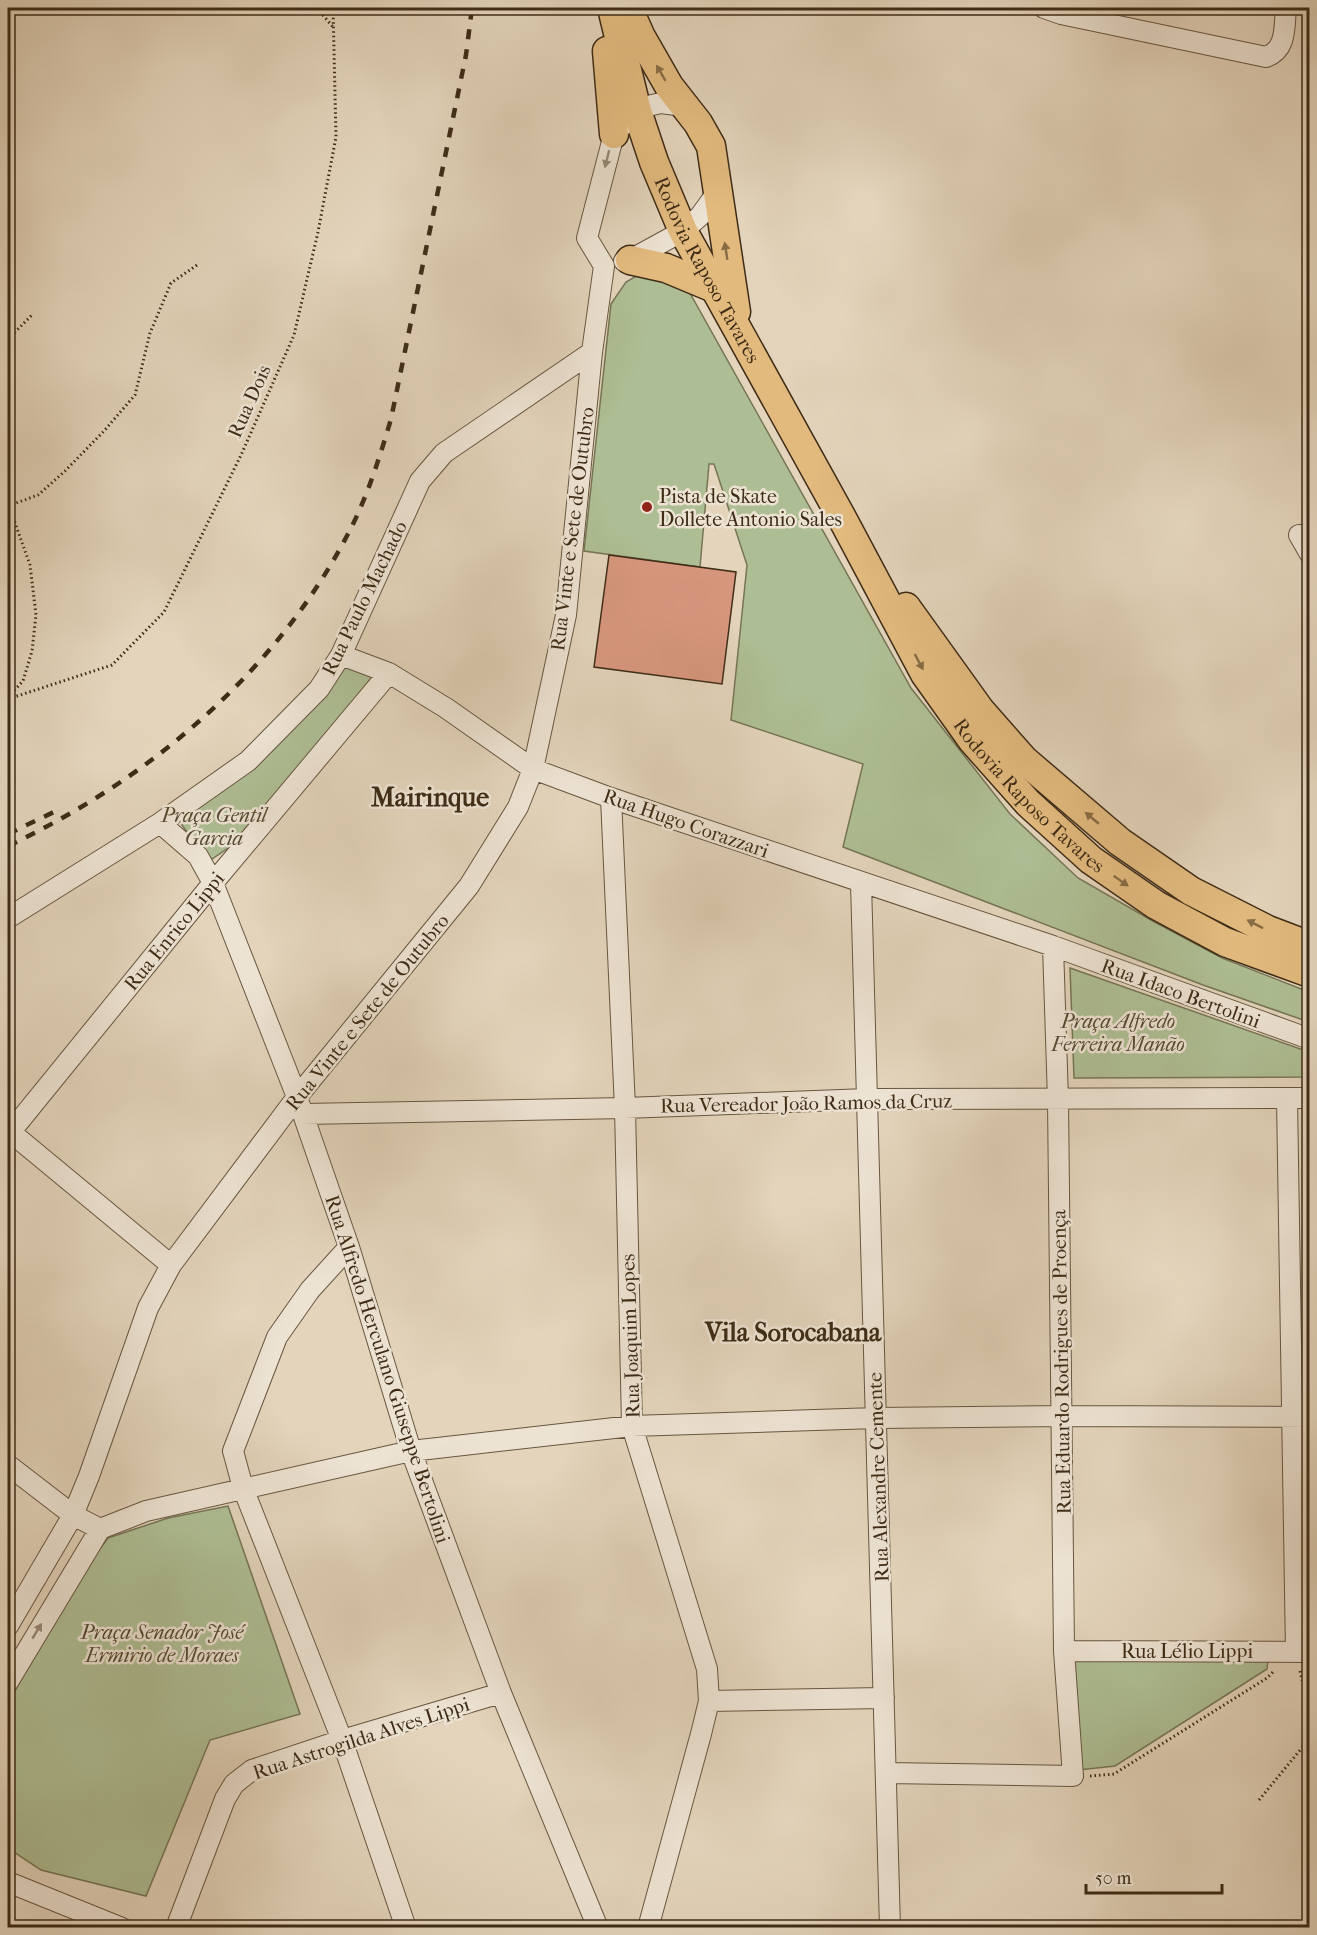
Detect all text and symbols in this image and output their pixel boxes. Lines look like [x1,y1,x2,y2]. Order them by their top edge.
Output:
one-way arrow [656,64,666,81]
one-way arrow [602,150,612,168]
street label: Rodovia Raposo Tavares [649,173,765,367]
one-way arrow [722,241,731,260]
street label: Rua Dois [223,361,276,441]
street label: Rua Vinte e Sete de Outubro [546,406,599,652]
place label: Pista de Skate Dollete Antonio Sales [659,485,842,531]
marker: Pista de Skate Dollete Antonio Sales [640,500,654,514]
street label: Rua Paulo Machado [317,517,412,679]
one-way arrow [914,654,924,671]
street label: Rodovia Raposo Tavares [948,714,1109,878]
district label: Mairinque [371,782,489,813]
street label: Rua Hugo Corazzari [600,784,772,863]
park label: Praça Gentil Garcia [160,804,269,850]
one-way arrow [1084,812,1100,825]
street label: Rua Enrico Lippi [120,867,229,995]
one-way arrow [1112,875,1128,887]
street label: Rua Vinte e Sete de Outubro [281,910,454,1115]
one-way arrow [1247,919,1264,929]
street label: Rua Idaco Bertolini [1098,954,1264,1033]
park label: Praça Alfredo Ferreira Manão [1050,1010,1185,1056]
street label: Rua Vereador João Ramos da Cruz [660,1089,952,1118]
street label: Rua Alfredo Herculano Giuseppe Bertolini [320,1192,455,1546]
street label: Rua Eduardo Rodrigues de Proença [1047,1209,1076,1515]
street label: Rua Joaquim Lopes [616,1253,645,1419]
district label: Vila Sorocabana [704,1317,882,1348]
street label: Rua Alexandre Cemente [863,1371,894,1582]
park label: Praça Senador José Ermirio de Moraes [80,1621,246,1667]
one-way arrow [32,1623,43,1639]
street label: Rua Lélio Lippi [1121,1640,1253,1663]
street label: Rua Astrogilda Alves Lippi [250,1693,472,1784]
scale bar [1086,1857,1222,1895]
text: 50 m [1095,1868,1132,1889]

